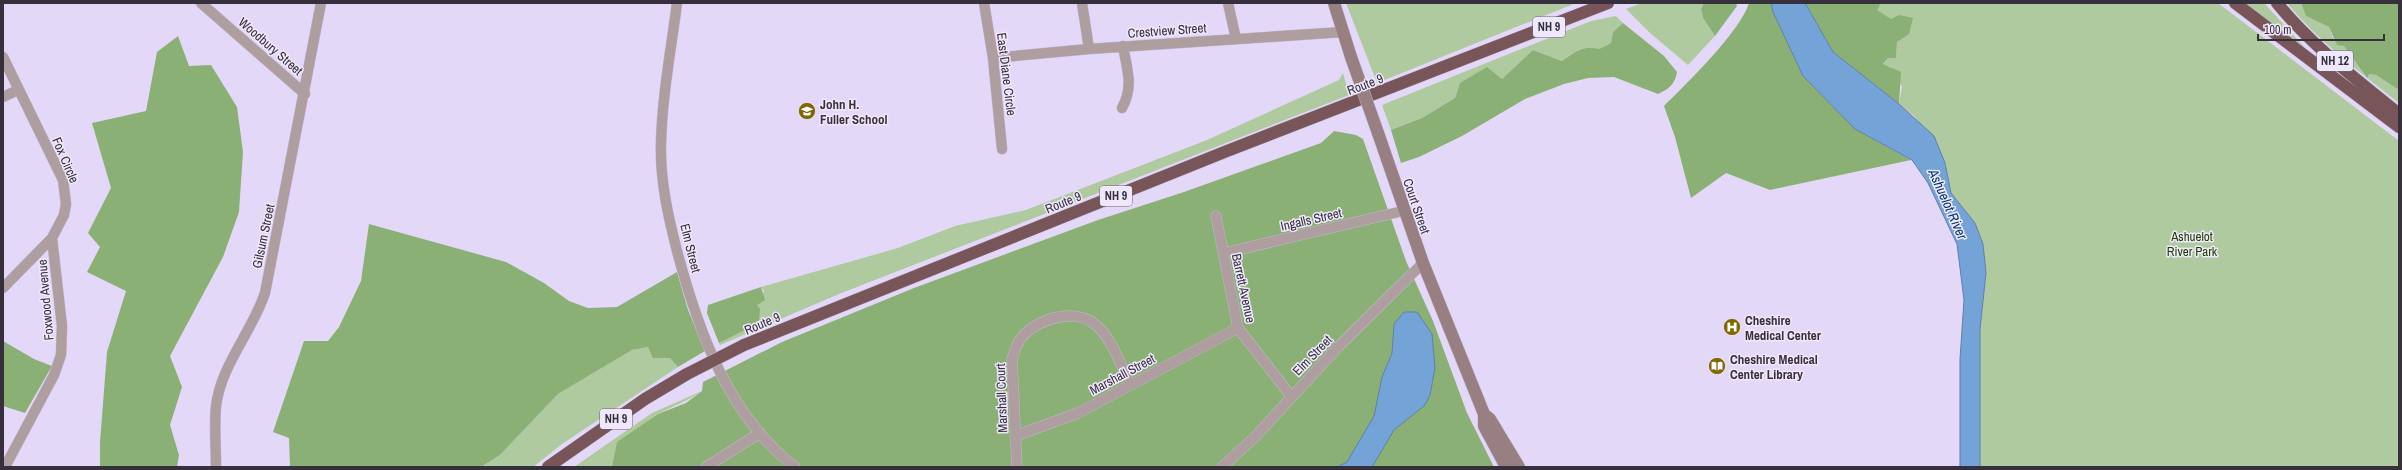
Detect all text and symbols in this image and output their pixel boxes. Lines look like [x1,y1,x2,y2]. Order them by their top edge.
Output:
street label: Woodbury Street [235,14,306,79]
scale bar [2258,16,2384,42]
road number: NH 9 [1533,17,1565,37]
street label: Crestview Street [1127,19,1207,42]
text: 100 m [2264,22,2291,38]
street label: East Diane Circle [993,32,1020,117]
road number: NH 12 [2317,51,2353,71]
street label: Route 9 [1345,70,1386,99]
place label: John H. Fuller School [820,96,888,128]
school or university icon: John H. Fuller School [797,101,817,121]
street label: Fox Circle [48,135,83,186]
water label: Ashuelot River [1924,165,1972,243]
street label: Court Street [1399,176,1434,236]
road number: NH 9 [1100,186,1132,206]
street label: Route 9 [1043,188,1084,217]
street label: Gilsum Street [248,202,279,270]
street label: Ingalls Street [1279,204,1343,235]
street label: Elm Street [676,222,705,274]
park label: Ashuelot River Park [2167,228,2218,260]
street label: Barrett Avenue [1228,252,1259,324]
street label: Foxwood Avenue [33,259,57,341]
street label: Route 9 [742,308,783,339]
place label: Cheshire Medical Center [1745,312,1822,344]
hospital icon: Cheshire Medical Center [1722,317,1742,337]
street label: Elm Street [1289,332,1336,379]
street label: Marshall Street [1087,350,1158,399]
place label: Cheshire Medical Center Library [1730,351,1818,383]
library icon: Cheshire Medical Center Library [1707,356,1727,376]
street label: Marshall Court [992,363,1011,433]
road number: NH 9 [600,409,632,429]

